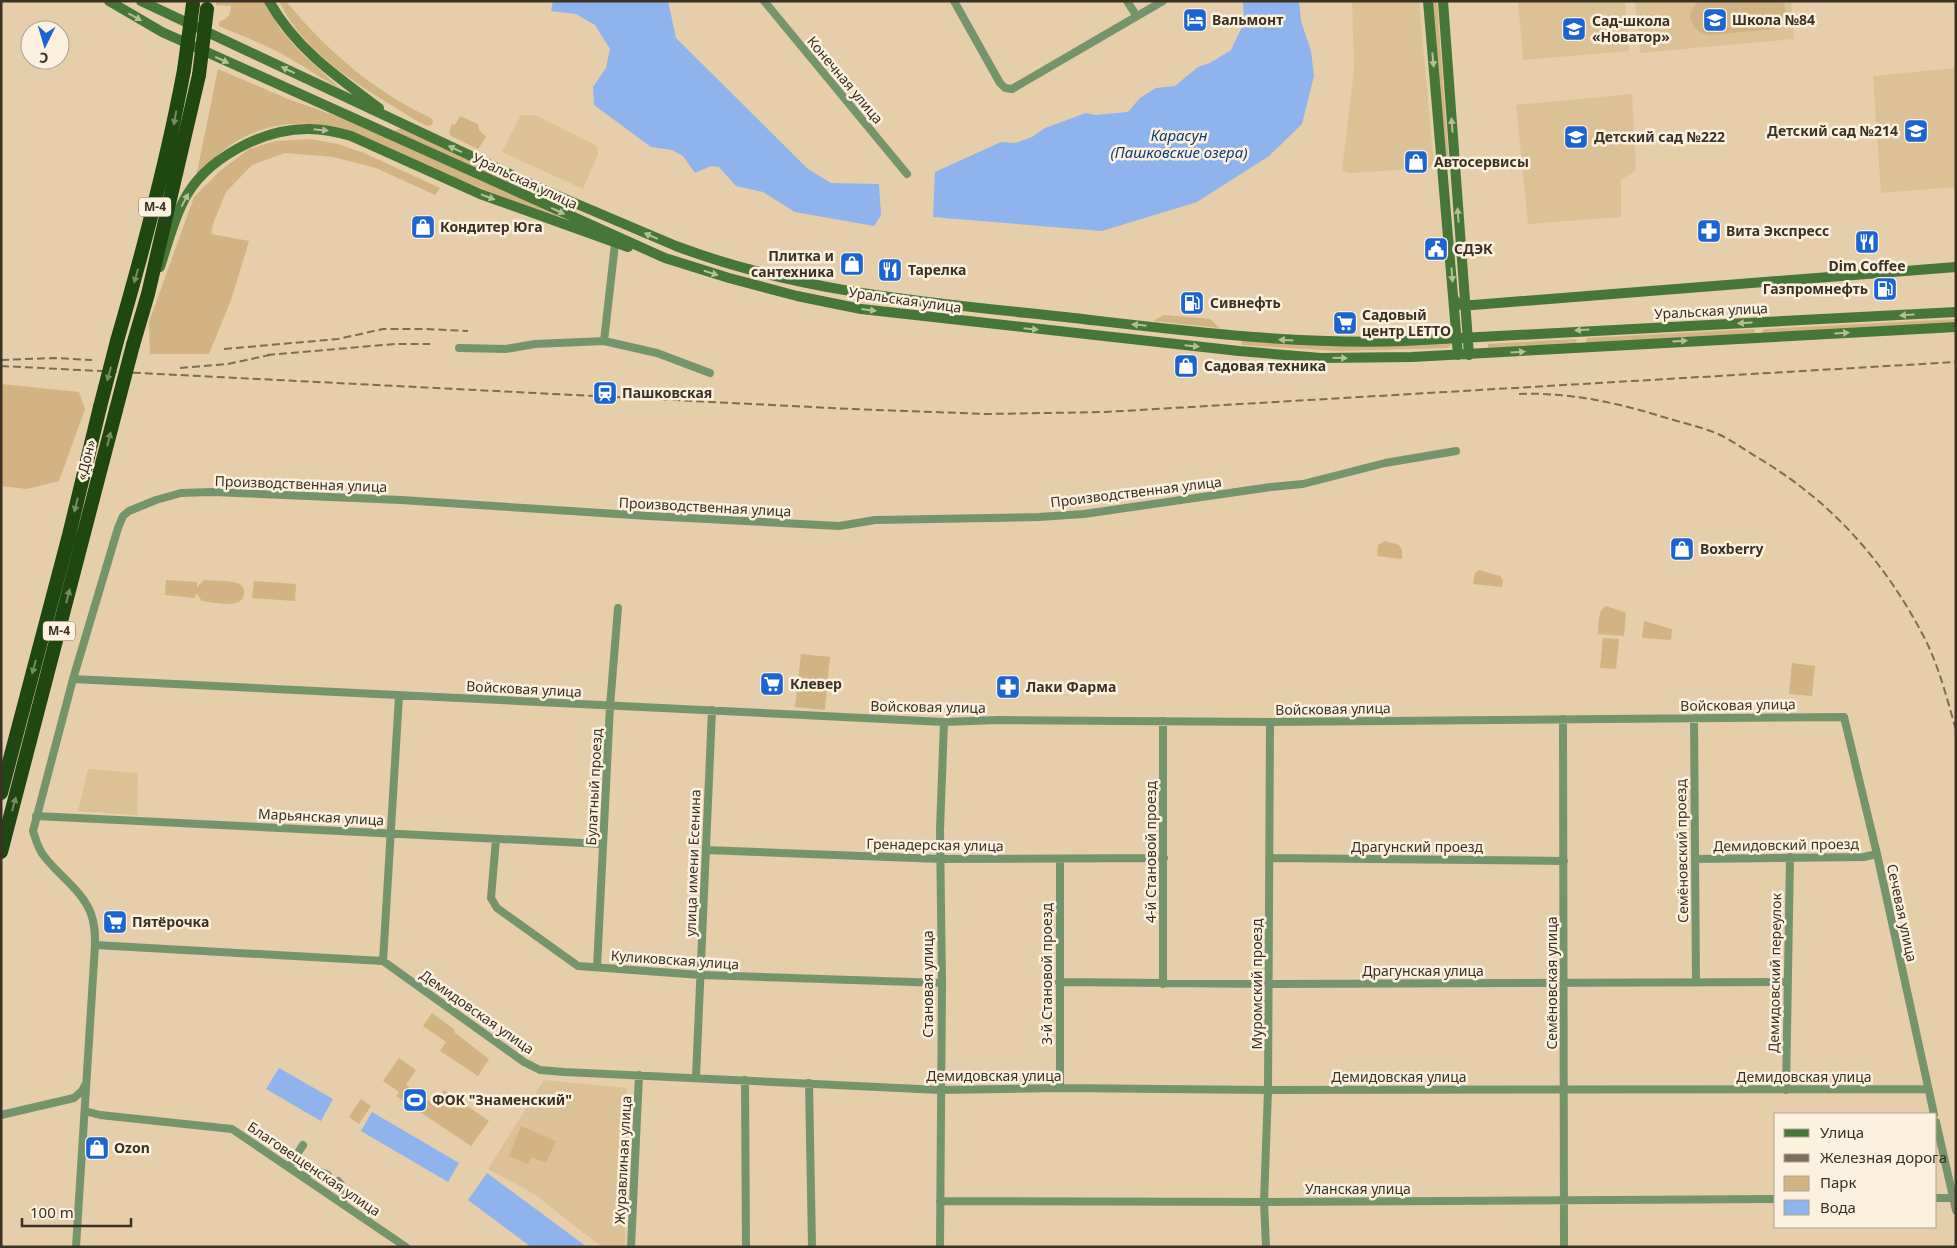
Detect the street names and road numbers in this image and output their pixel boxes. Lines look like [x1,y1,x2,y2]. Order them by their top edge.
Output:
street label: Конечная улица [803,32,888,128]
street label: Уральская улица [470,148,581,213]
road number: М-4 [139,198,171,216]
street label: Уральская улица [847,282,963,317]
street label: Уральская улица [1654,298,1768,323]
street label: «Дон» [71,438,100,482]
street label: Производственная улица [214,471,388,496]
street label: Производственная улица [1049,472,1223,511]
street label: Производственная улица [618,492,792,521]
road number: М-4 [43,622,75,640]
street label: Войсковая улица [466,676,582,701]
street label: Войсковая улица [1680,694,1796,715]
street label: Войсковая улица [870,696,986,717]
street label: Войсковая улица [1275,698,1391,719]
street label: Булатный проезд [581,727,606,846]
street label: Семёновский проезд [1671,779,1692,923]
street label: 4-й Становой проезд [1141,781,1160,923]
street label: улица имени Есенина [680,789,705,937]
street label: Марьянская улица [257,804,385,829]
street label: Гренадерская улица [866,834,1004,855]
street label: Демидовский проезд [1713,834,1860,855]
street label: Драгунский проезд [1351,837,1484,856]
street label: Сечевая улица [1883,862,1922,964]
street label: Демидовский переулок [1764,892,1785,1053]
street label: 3-й Становой проезд [1037,903,1056,1045]
street label: Семёновская улица [1542,916,1561,1050]
street label: Муромский проезд [1247,918,1266,1050]
street label: Становая улица [918,930,937,1038]
street label: Куликовская улица [610,946,740,973]
street label: Драгунская улица [1362,961,1484,980]
street label: Демидовская улица [416,965,538,1058]
street label: Демидовская улица [926,1066,1062,1085]
street label: Демидовская улица [1331,1067,1467,1086]
street label: Демидовская улица [1736,1067,1872,1086]
street label: Журавлиная улица [610,1095,635,1225]
street label: Благовещенская улица [244,1117,385,1220]
street label: Уланская улица [1305,1179,1411,1198]

